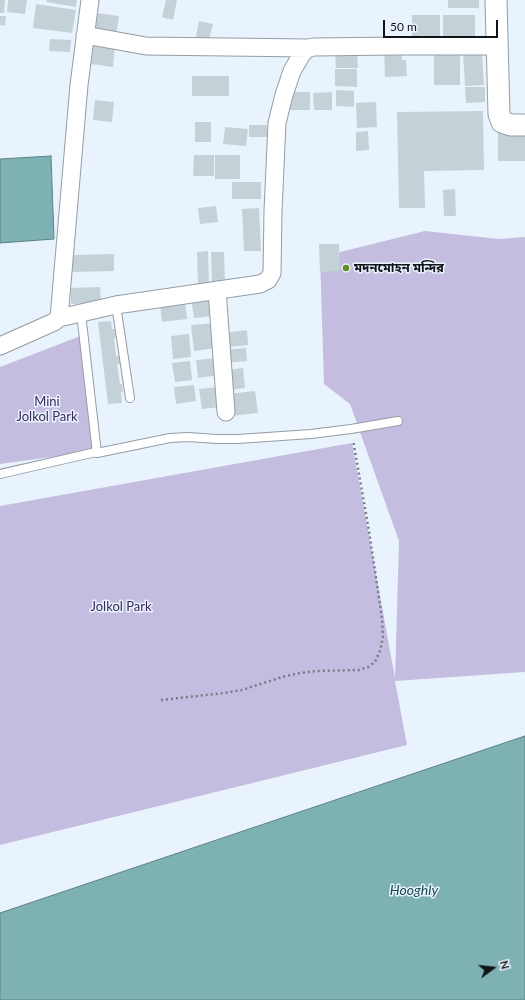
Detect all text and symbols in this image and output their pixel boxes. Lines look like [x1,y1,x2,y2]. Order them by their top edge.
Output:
scale bar [385,12,500,38]
text: 50 m [390,19,417,34]
place label: মদনমোহন মন্দির [354,260,444,276]
marker: মদনমোহন মন্দির [341,263,351,273]
park label: Mini Jolkol Park [16,394,78,425]
park label: Jolkol Park [90,599,152,615]
water label: Hooghly [390,882,438,898]
north arrow [473,948,513,988]
text: N [498,959,512,971]

